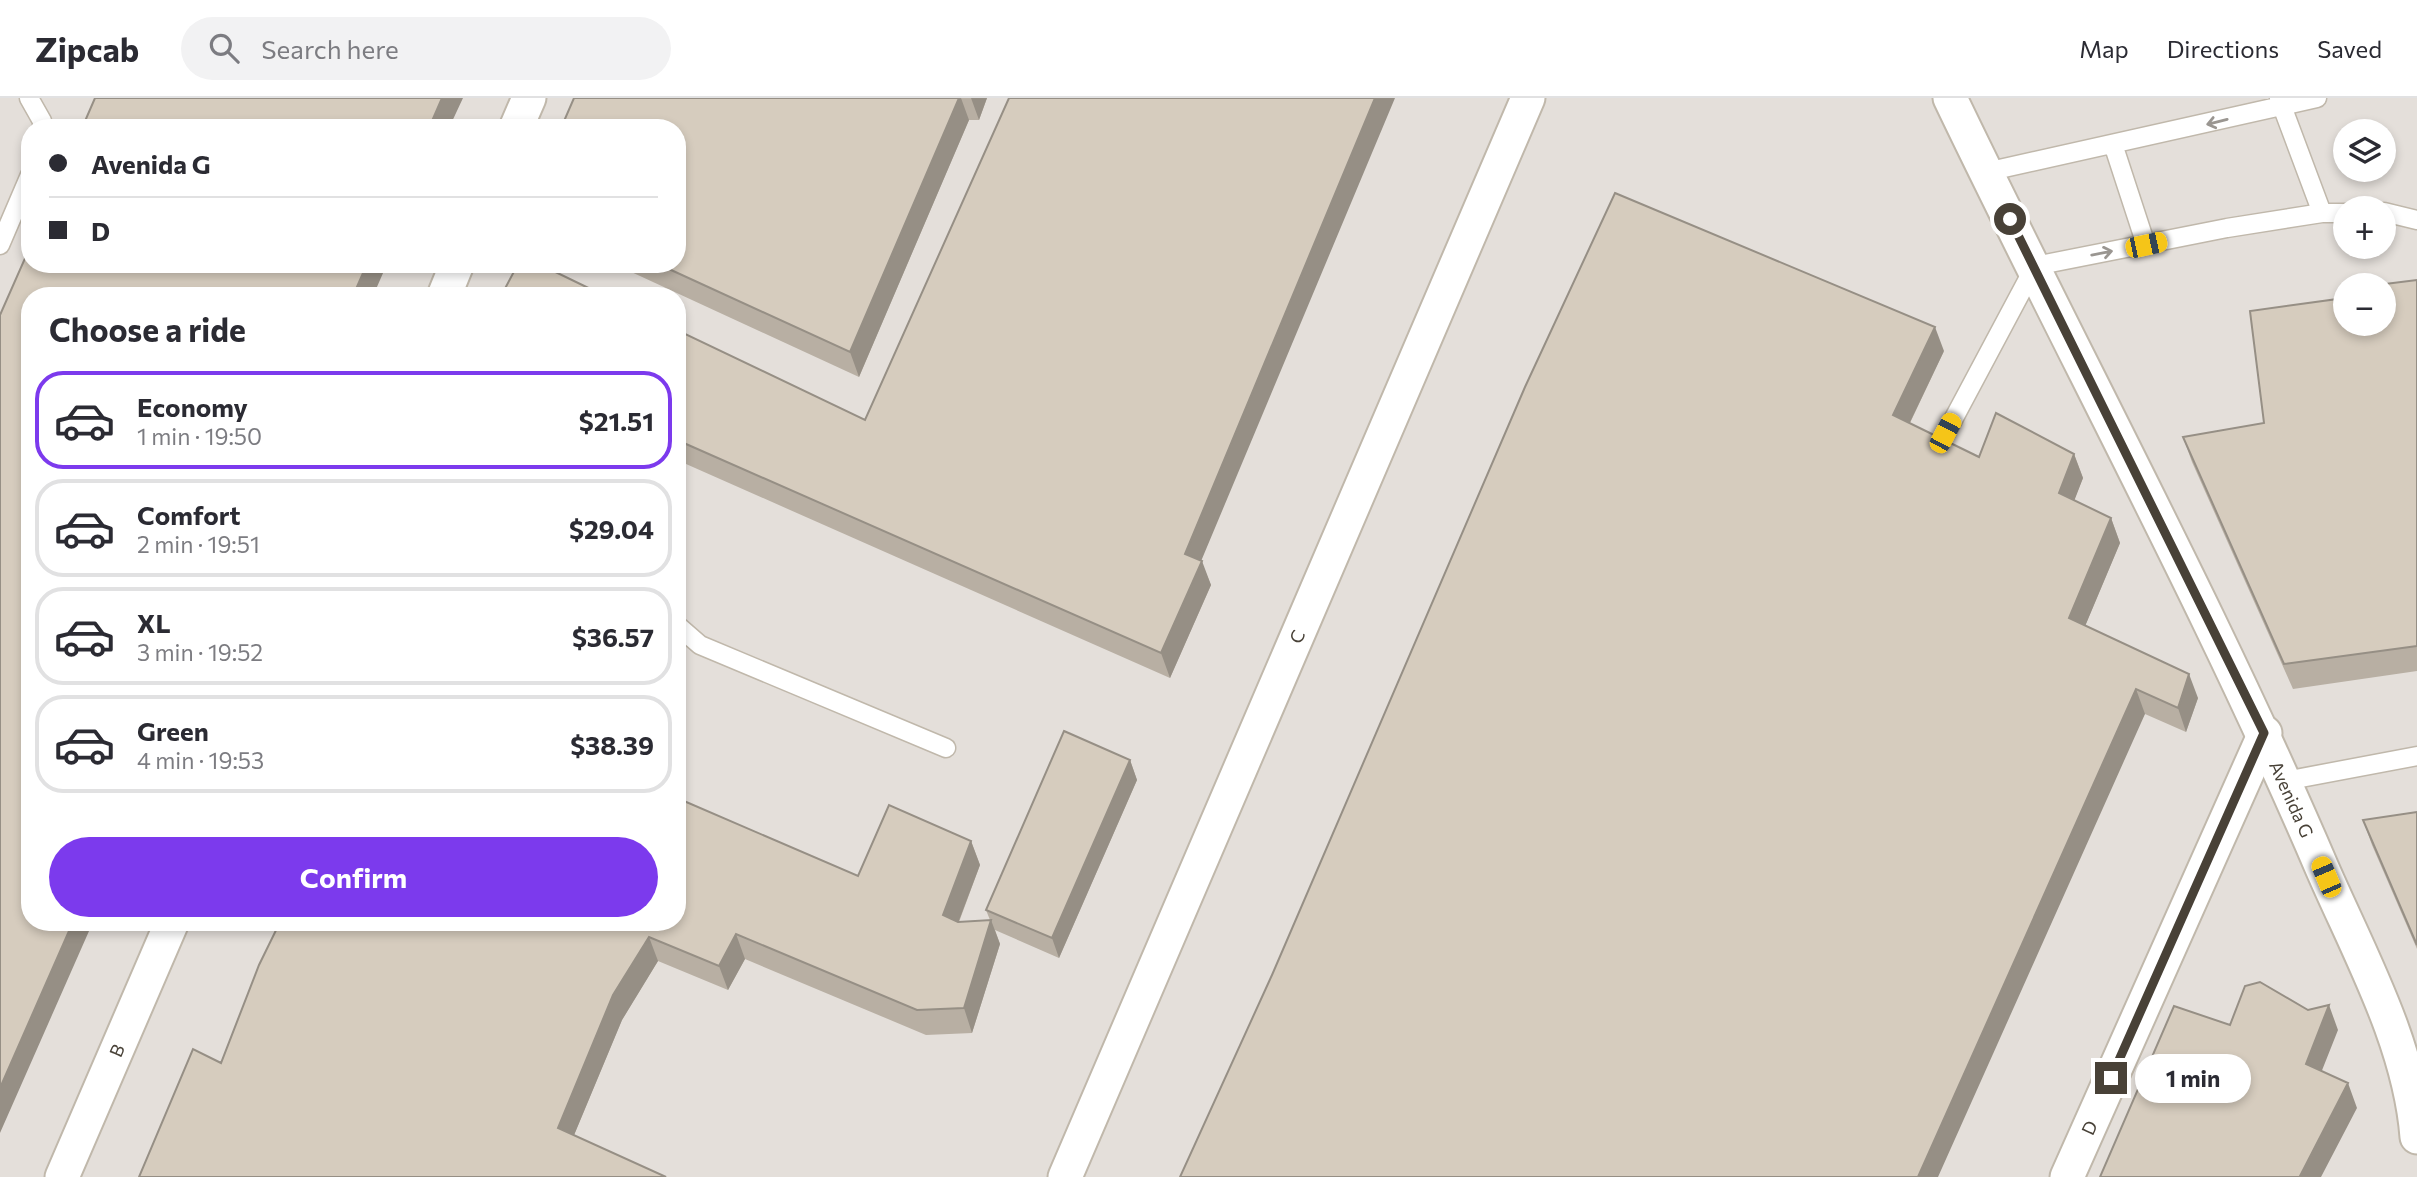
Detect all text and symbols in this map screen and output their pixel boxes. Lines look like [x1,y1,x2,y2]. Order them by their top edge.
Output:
search box [181,17,671,80]
text: Zipcab [35,28,139,69]
icon: search [205,29,243,67]
text: Search here [261,33,399,64]
text: Map [2079,34,2129,63]
text: Directions [2167,34,2279,63]
text: Saved [2317,34,2382,63]
one-way arrow [2206,116,2228,129]
map controls [2333,119,2396,336]
button: layers [2333,119,2396,182]
text: Avenida G [91,148,211,179]
button: + [2333,196,2396,259]
route start [1994,203,2026,235]
text: D [91,215,110,246]
car [2124,230,2169,260]
one-way arrow [2090,246,2113,259]
button: − [2333,273,2396,336]
text: Choose a ride [49,309,246,349]
icon: car [53,389,116,452]
text: Economy [137,391,248,422]
text: $21.51 [579,405,654,436]
car [1926,410,1965,456]
text: 1 min · 19:50 [137,422,262,450]
icon: car [53,497,116,560]
text: Comfort [137,499,240,530]
text: $29.04 [569,513,654,544]
text: 2 min · 19:51 [137,530,260,558]
icon: car [53,605,116,668]
text: XL [137,607,171,638]
text: $36.57 [572,621,654,652]
street label: C [1284,627,1309,647]
text: 3 min · 19:52 [137,638,263,666]
icon: car [53,713,116,776]
text: Green [137,715,209,746]
text: $38.39 [570,729,654,760]
text: 4 min · 19:53 [137,746,264,774]
street label: Avenida G [2265,757,2318,841]
button: Confirm [49,837,658,917]
car [2309,854,2344,900]
street label: B [104,1041,129,1060]
callout: 1 min [2136,1054,2251,1102]
route end [2095,1062,2127,1094]
text: 1 min [2166,1064,2220,1092]
street label: D [2076,1117,2102,1138]

